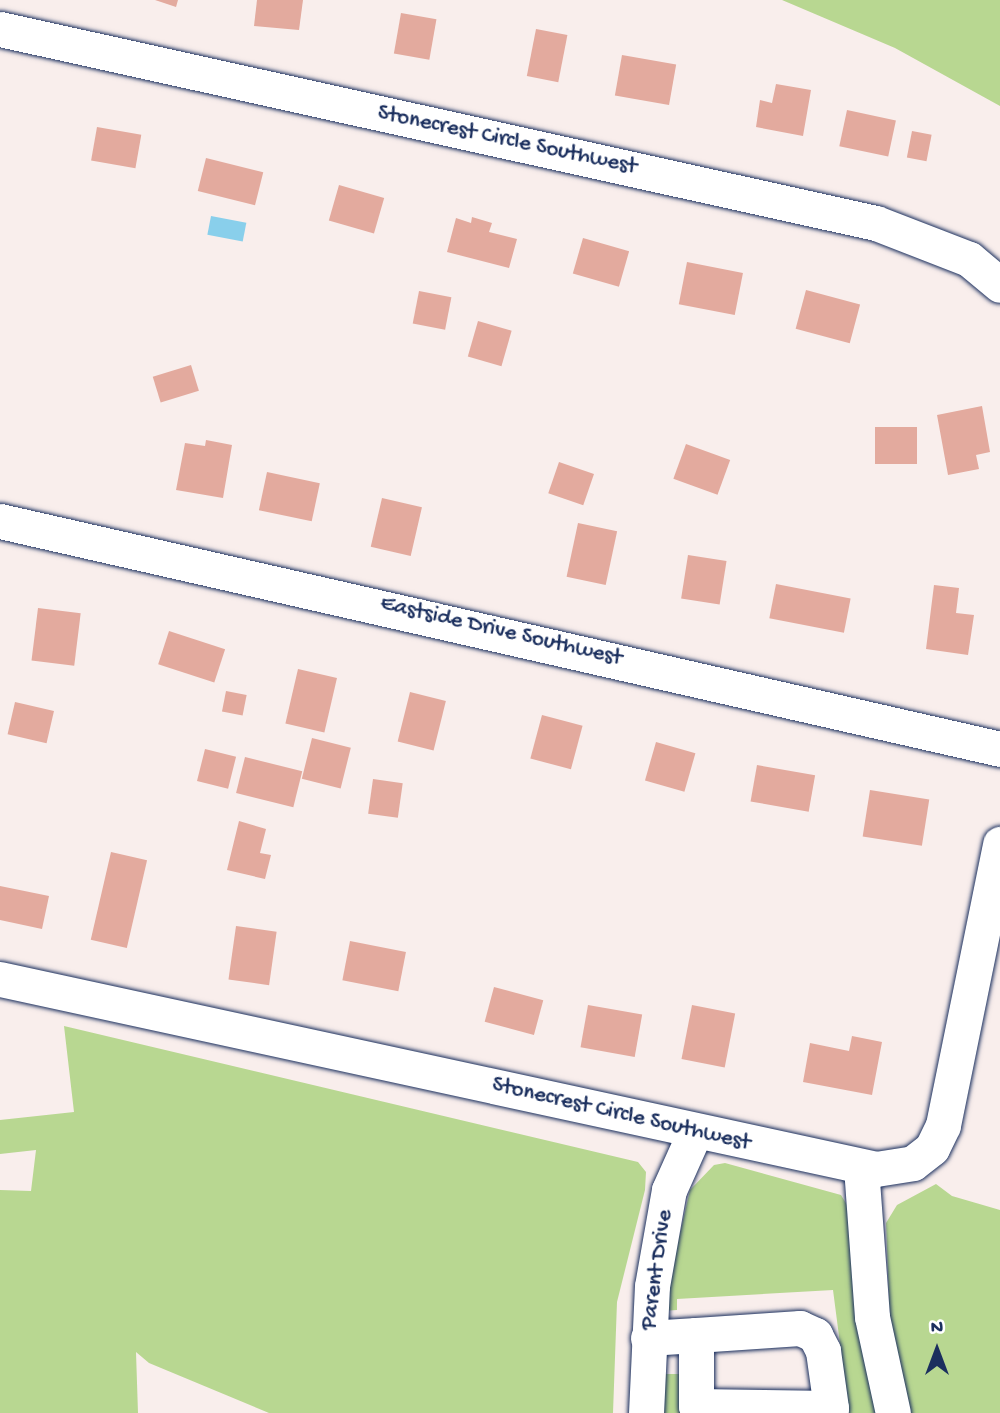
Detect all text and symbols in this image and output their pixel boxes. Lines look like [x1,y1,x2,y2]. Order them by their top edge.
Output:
street label: Stonecrest Circle Southwest [375,100,639,182]
street label: Eastside Drive Southwest [377,591,625,673]
street label: Stonecrest Circle Southwest [489,1072,753,1158]
street label: Parent Drive [636,1208,680,1332]
north arrow [902,1315,972,1385]
text: N [931,1317,943,1340]

